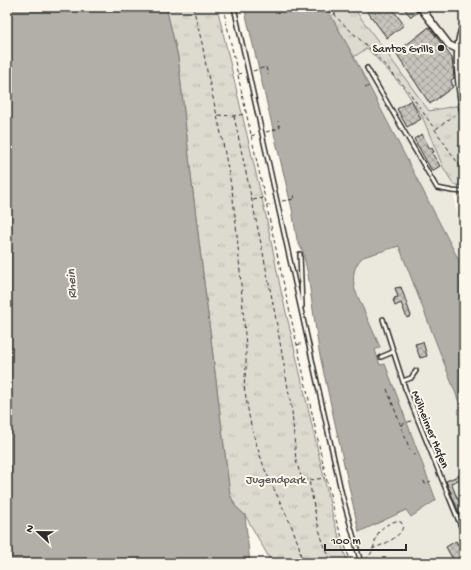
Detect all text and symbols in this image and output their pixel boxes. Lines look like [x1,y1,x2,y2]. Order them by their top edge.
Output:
place label: Santos Grills [373,43,434,57]
marker: Santos Grills [436,43,446,53]
water label: Rhein [64,268,81,299]
street label: Mülheimer Hafen [407,389,451,471]
park label: Jugendpark [246,474,308,488]
north arrow [18,512,58,552]
text: N [24,523,37,535]
scale bar [325,526,406,552]
text: 100 m [330,535,361,549]

